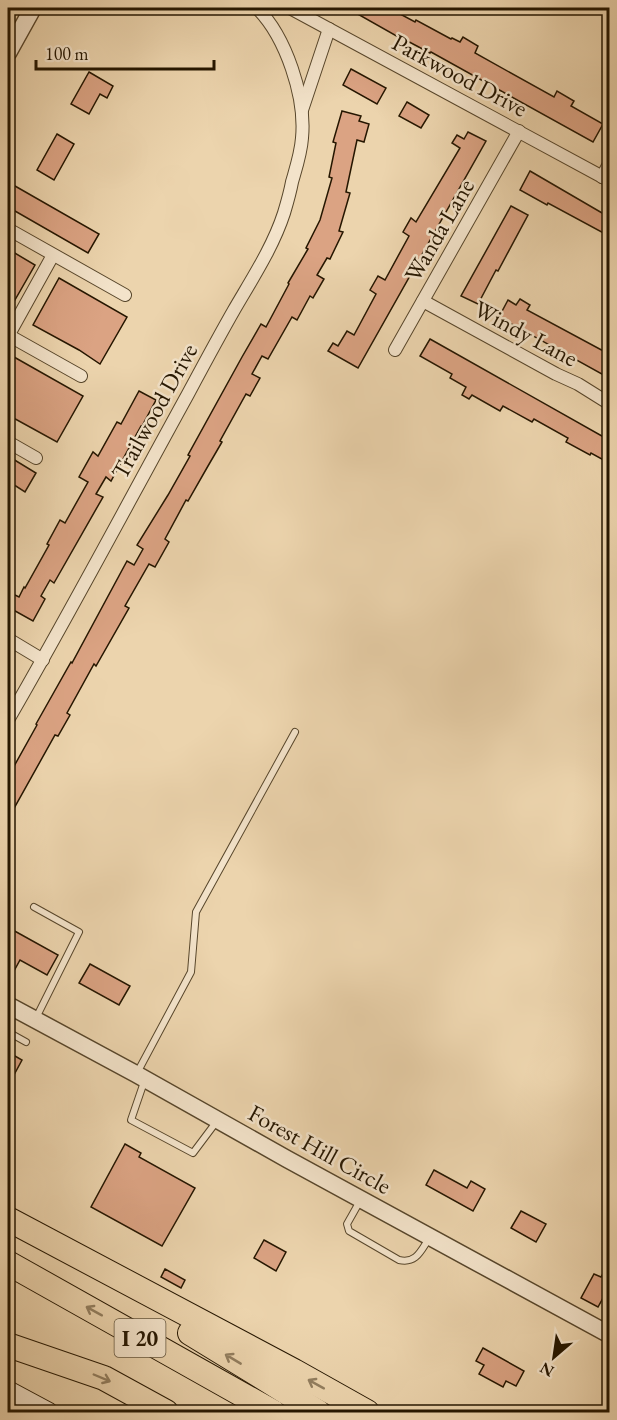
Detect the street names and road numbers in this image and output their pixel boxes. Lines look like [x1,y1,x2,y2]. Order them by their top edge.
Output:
street label: Parkwood Drive [387,26,533,124]
street label: Wanda Lane [397,173,481,287]
street label: Windy Lane [469,293,583,373]
street label: Trailwood Drive [104,338,204,484]
street label: Forest Hill Circle [243,1097,397,1201]
road number: I 20 [114,1319,166,1357]

